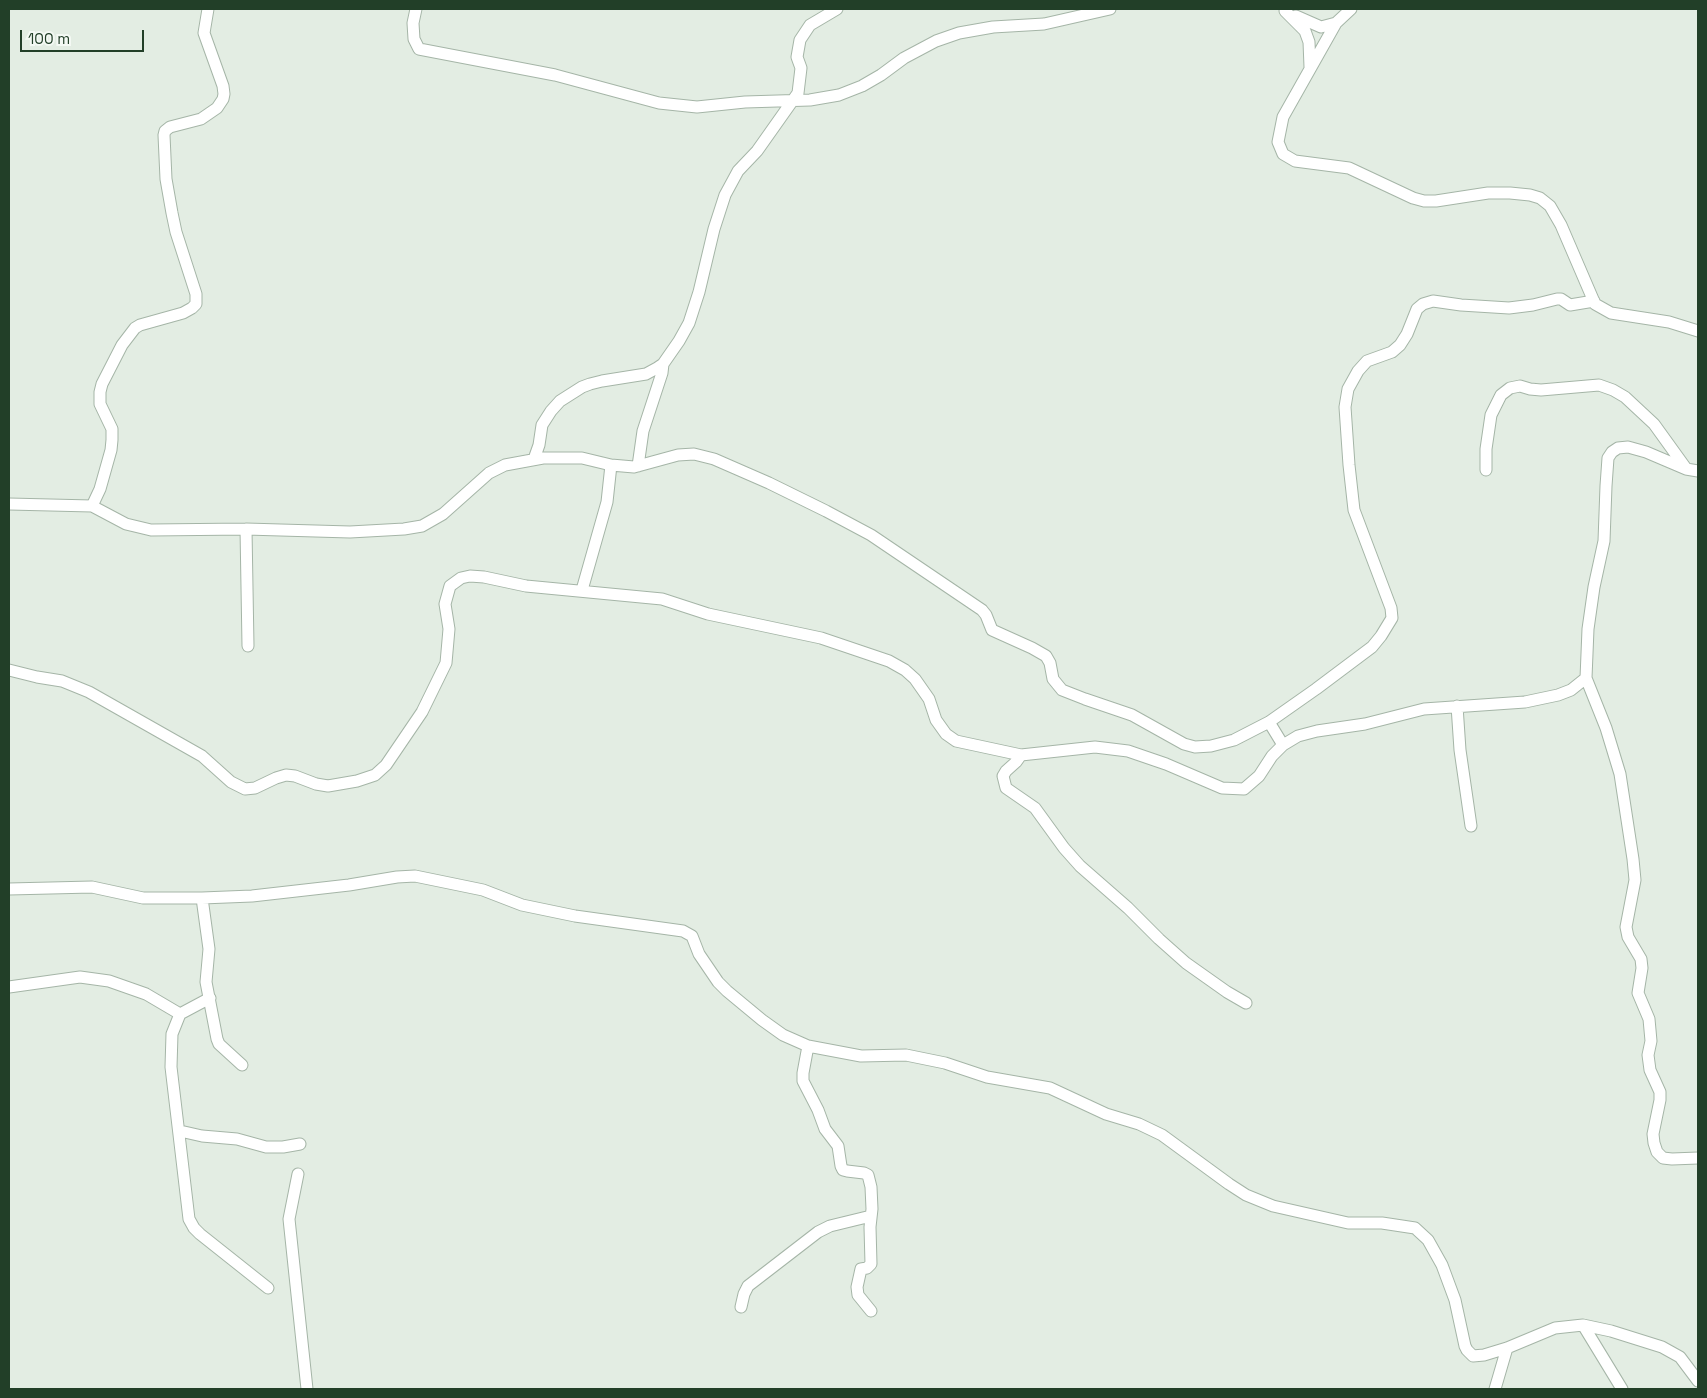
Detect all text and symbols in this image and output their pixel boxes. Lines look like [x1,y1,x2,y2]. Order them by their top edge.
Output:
scale bar [22,20,146,52]
text: 100 m [28,29,70,48]

